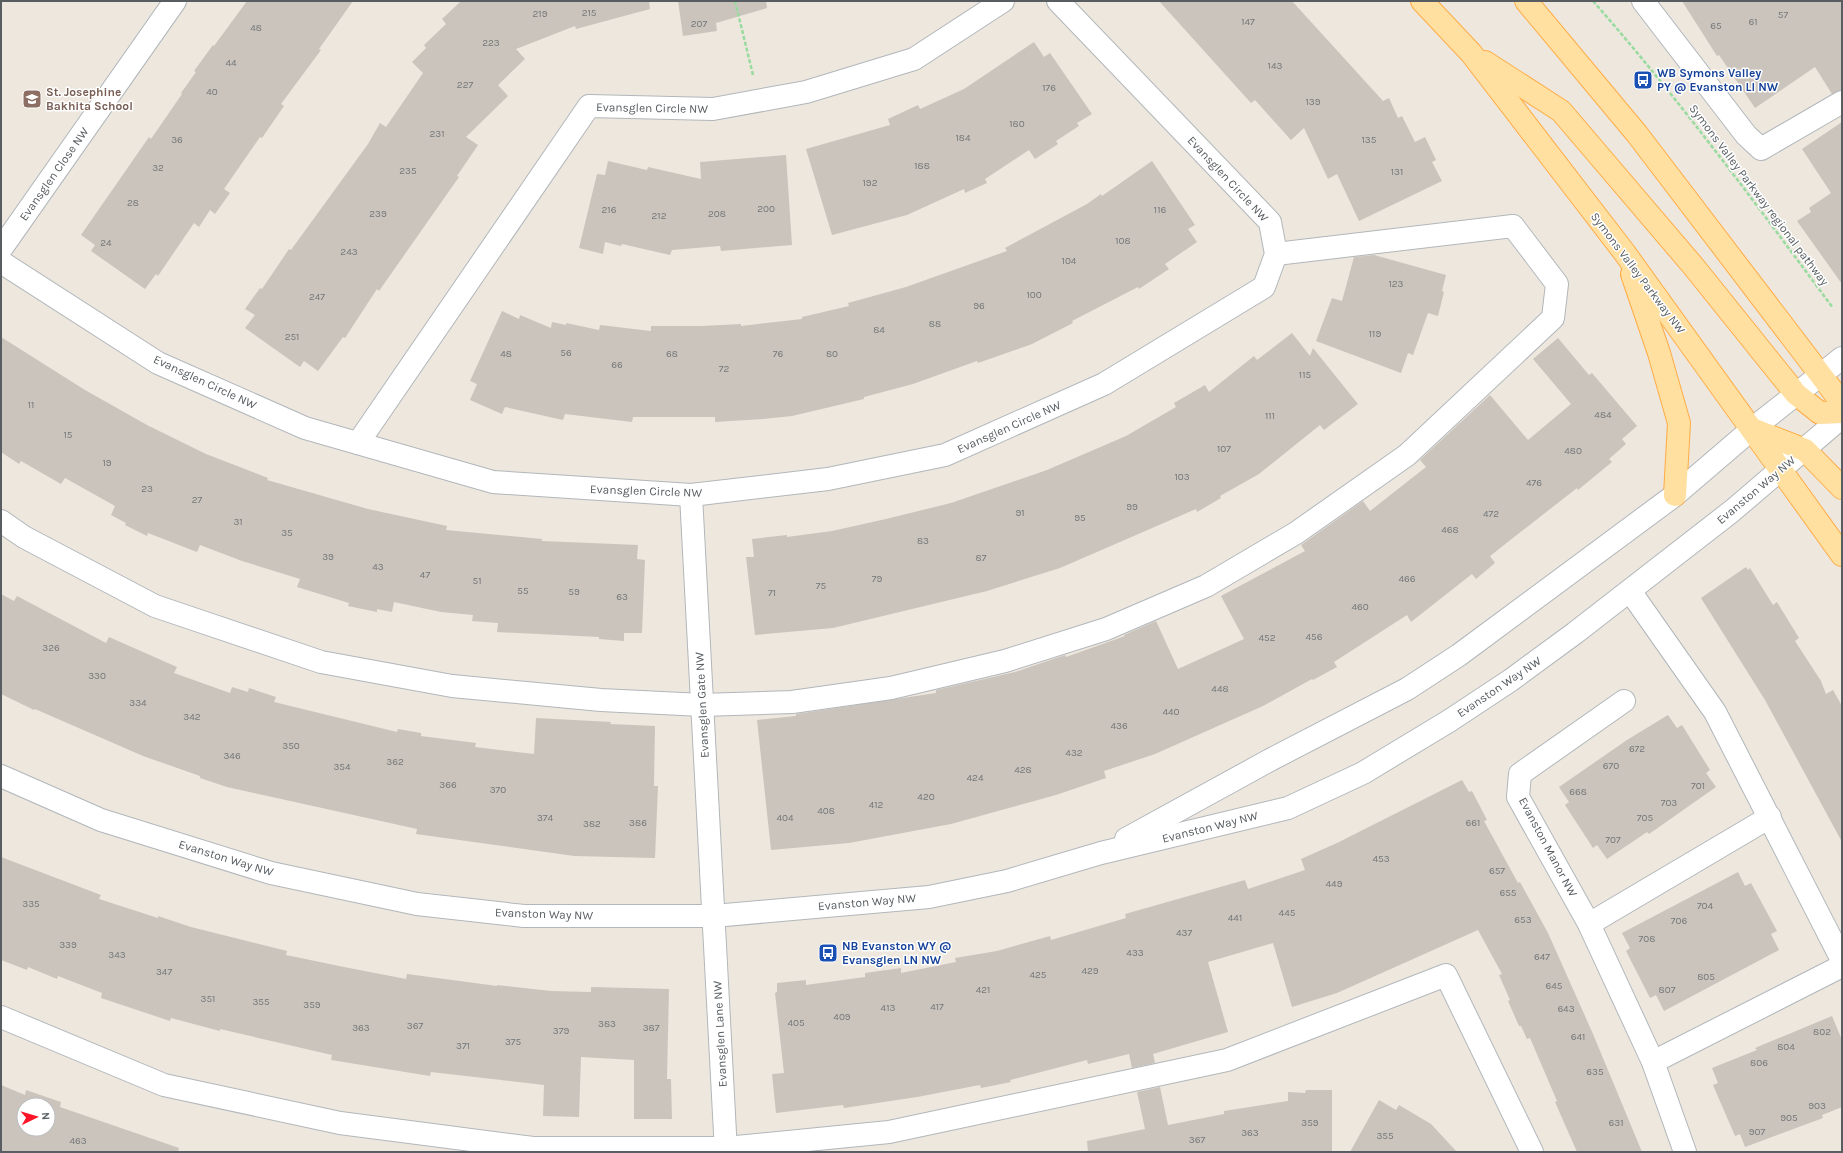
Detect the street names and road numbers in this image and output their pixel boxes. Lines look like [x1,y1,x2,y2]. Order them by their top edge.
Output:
street label: Evansglen Circle NW [596,100,708,116]
street label: Symons Valley Parkway regional pathway [1686,102,1832,289]
street label: Evansglen Close NW [16,124,92,223]
street label: Evansglen Circle NW [1185,133,1272,225]
street label: Symons Valley Parkway NW [1588,210,1688,337]
street label: Evansglen Circle NW [151,352,259,412]
street label: Evansglen Circle NW [955,398,1063,456]
street label: Evanston Way NW [1714,453,1798,527]
street label: Evansglen Circle NW [590,482,703,500]
street label: Evansglen Gate NW [692,651,712,758]
street label: Evanston Way NW [1454,654,1544,720]
street label: Evanston Manor NW [1516,795,1580,899]
street label: Evanston Way NW [1161,808,1260,846]
street label: Evanston Way NW [177,837,275,879]
street label: Evanston Way NW [817,891,917,913]
street label: Evanston Way NW [495,905,594,923]
street label: Evansglen Lane NW [710,980,730,1088]

